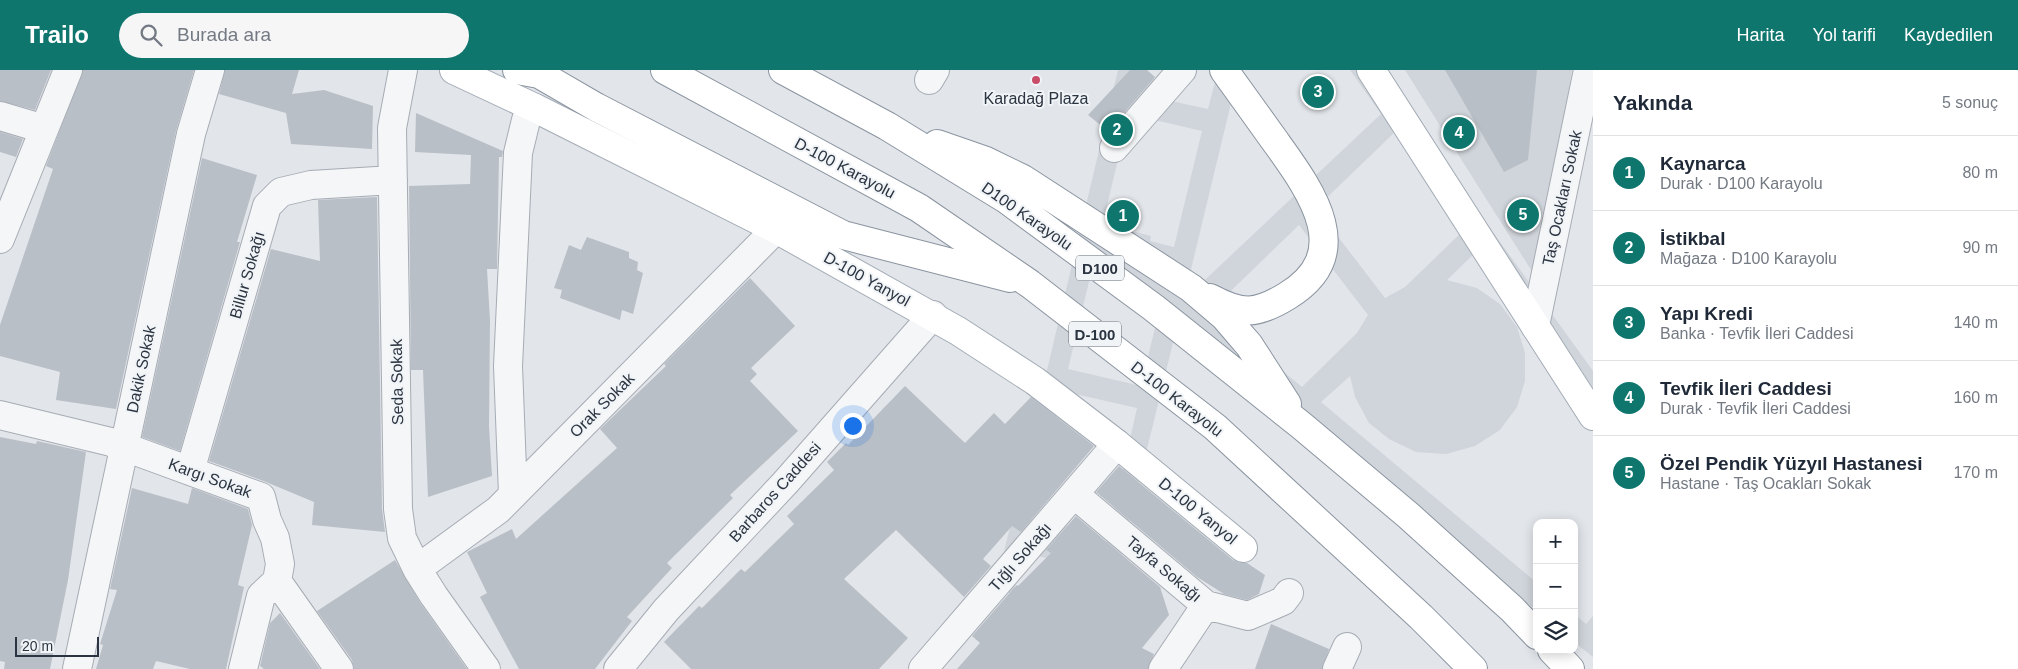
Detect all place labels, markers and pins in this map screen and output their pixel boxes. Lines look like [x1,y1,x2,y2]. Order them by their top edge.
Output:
pin: 3 [1302,73,1334,111]
marker: Karadağ Plaza [1030,74,1042,86]
place label: Karadağ Plaza [984,90,1089,107]
pin: 2 [1101,111,1133,149]
pin: 4 [1443,114,1475,152]
pin: 5 [1507,196,1539,234]
pin: 1 [1107,197,1139,235]

